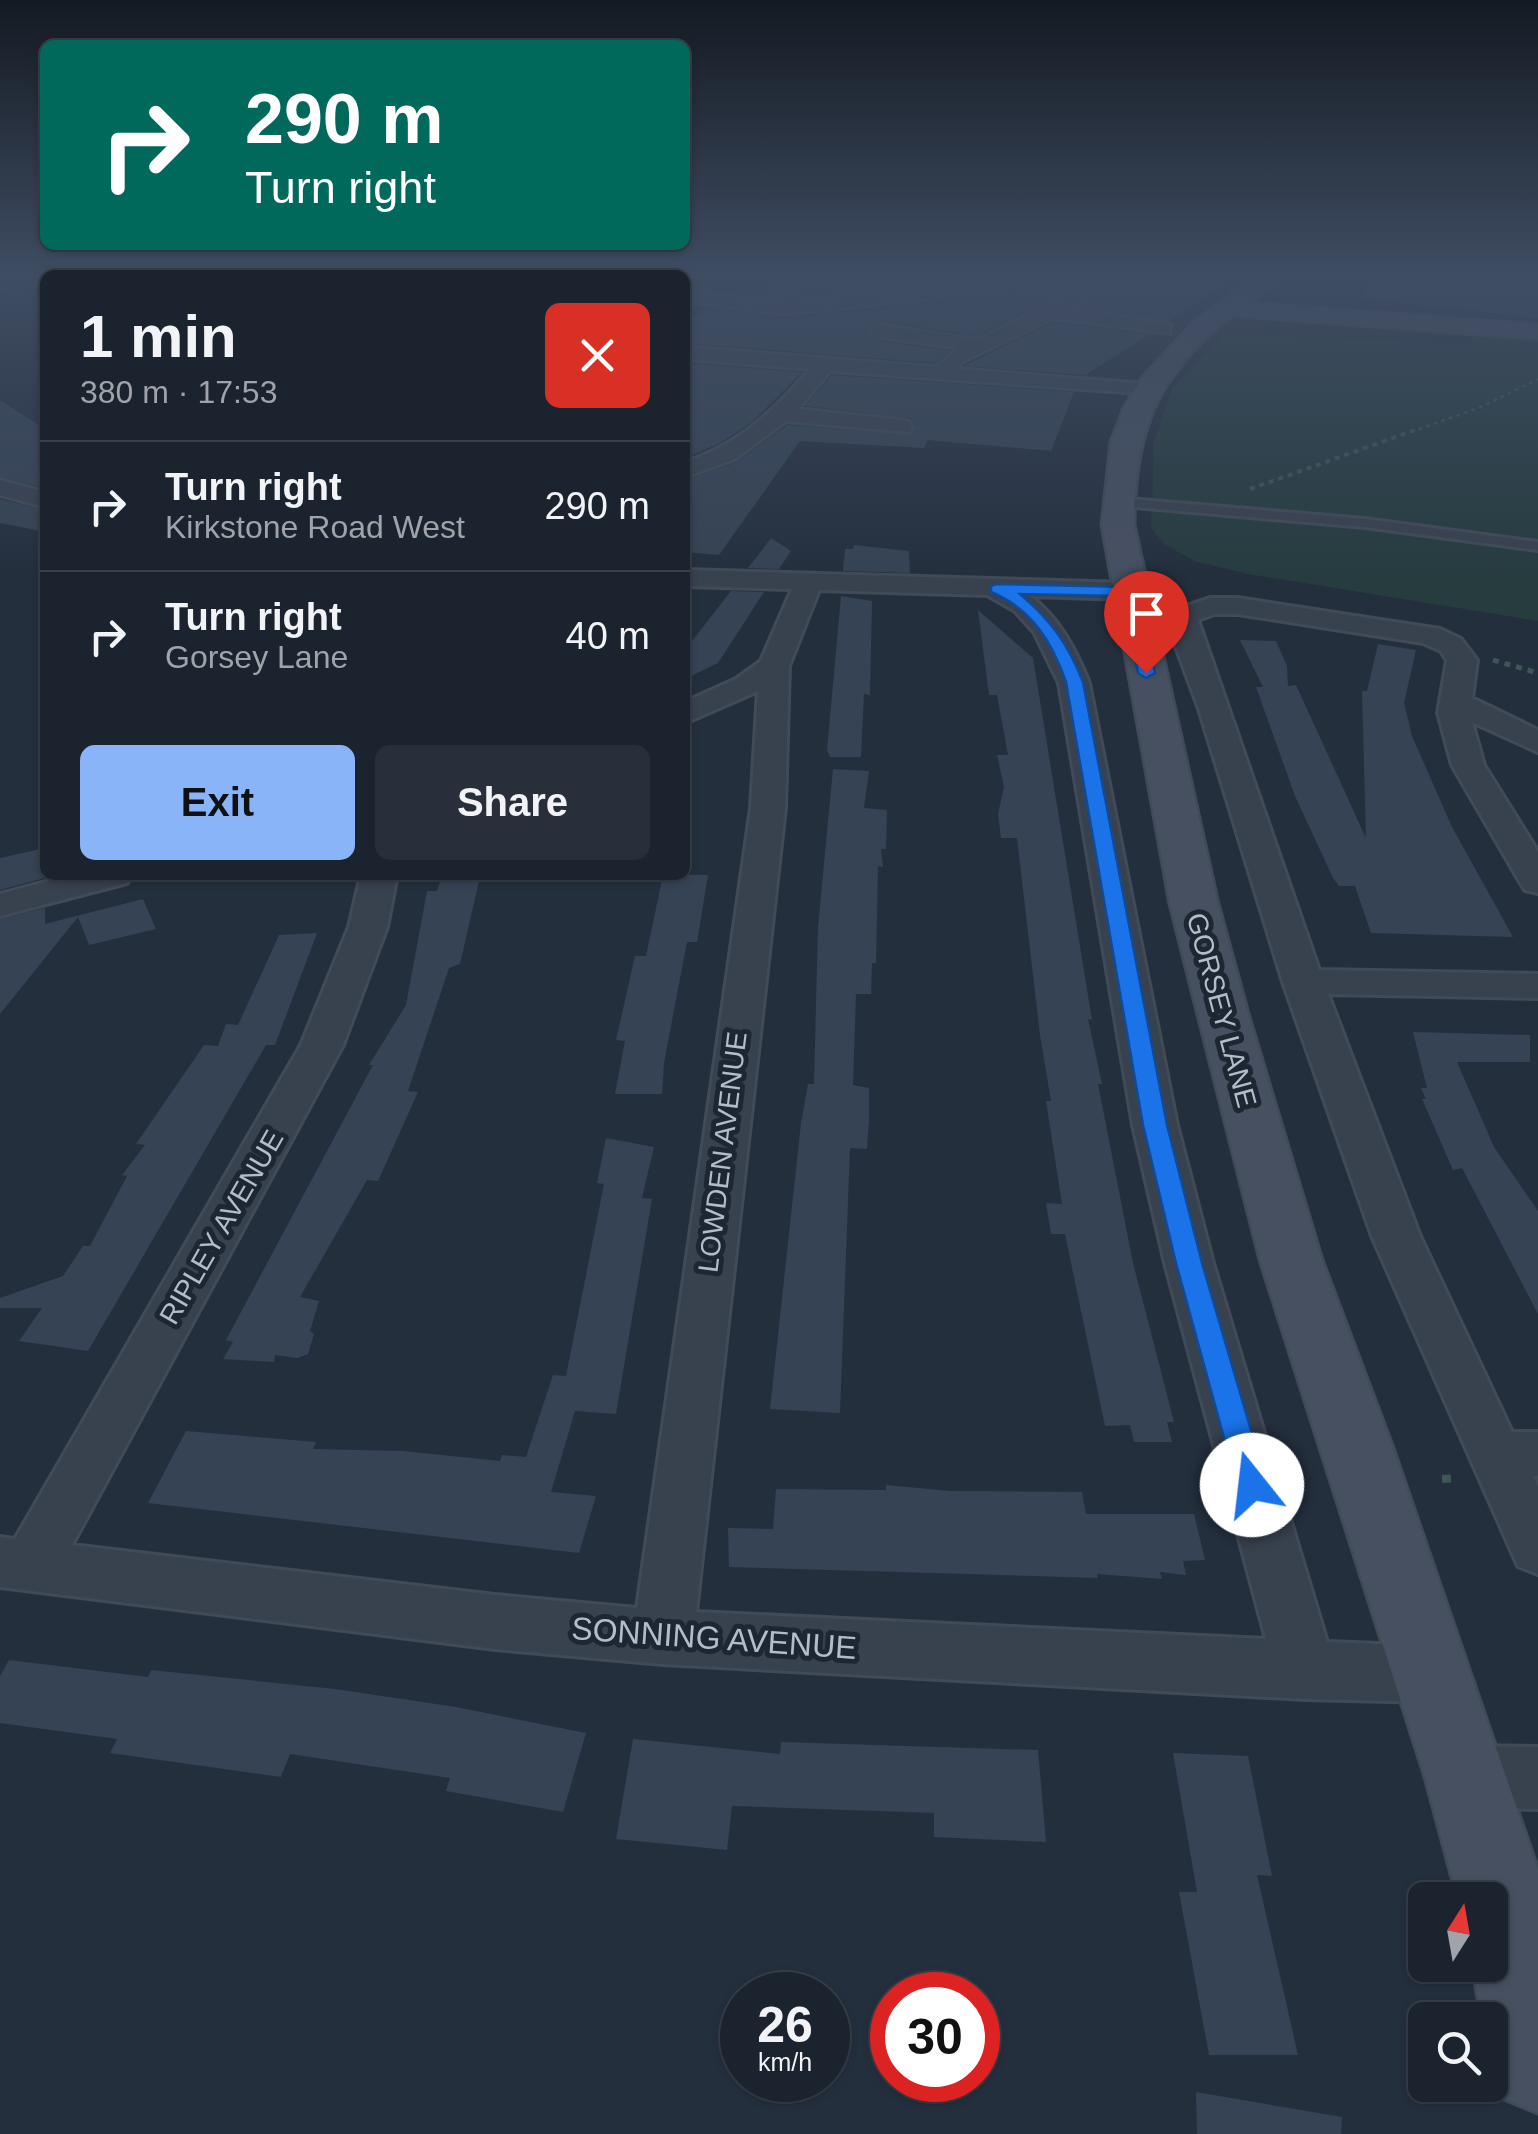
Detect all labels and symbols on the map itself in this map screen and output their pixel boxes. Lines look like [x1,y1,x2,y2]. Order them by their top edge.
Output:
pin [1104,571,1189,674]
street label: GORSEY LANE [1181,909,1262,1111]
street label: LOWDEN AVENUE [692,1030,753,1274]
street label: RIPLEY AVENUE [153,1125,289,1330]
position arrow [1200,1433,1304,1537]
street label: SONNING AVENUE [570,1610,858,1666]
north arrow [1408,1882,1508,1982]
speed limit sign: 30 [870,1972,1000,2102]

